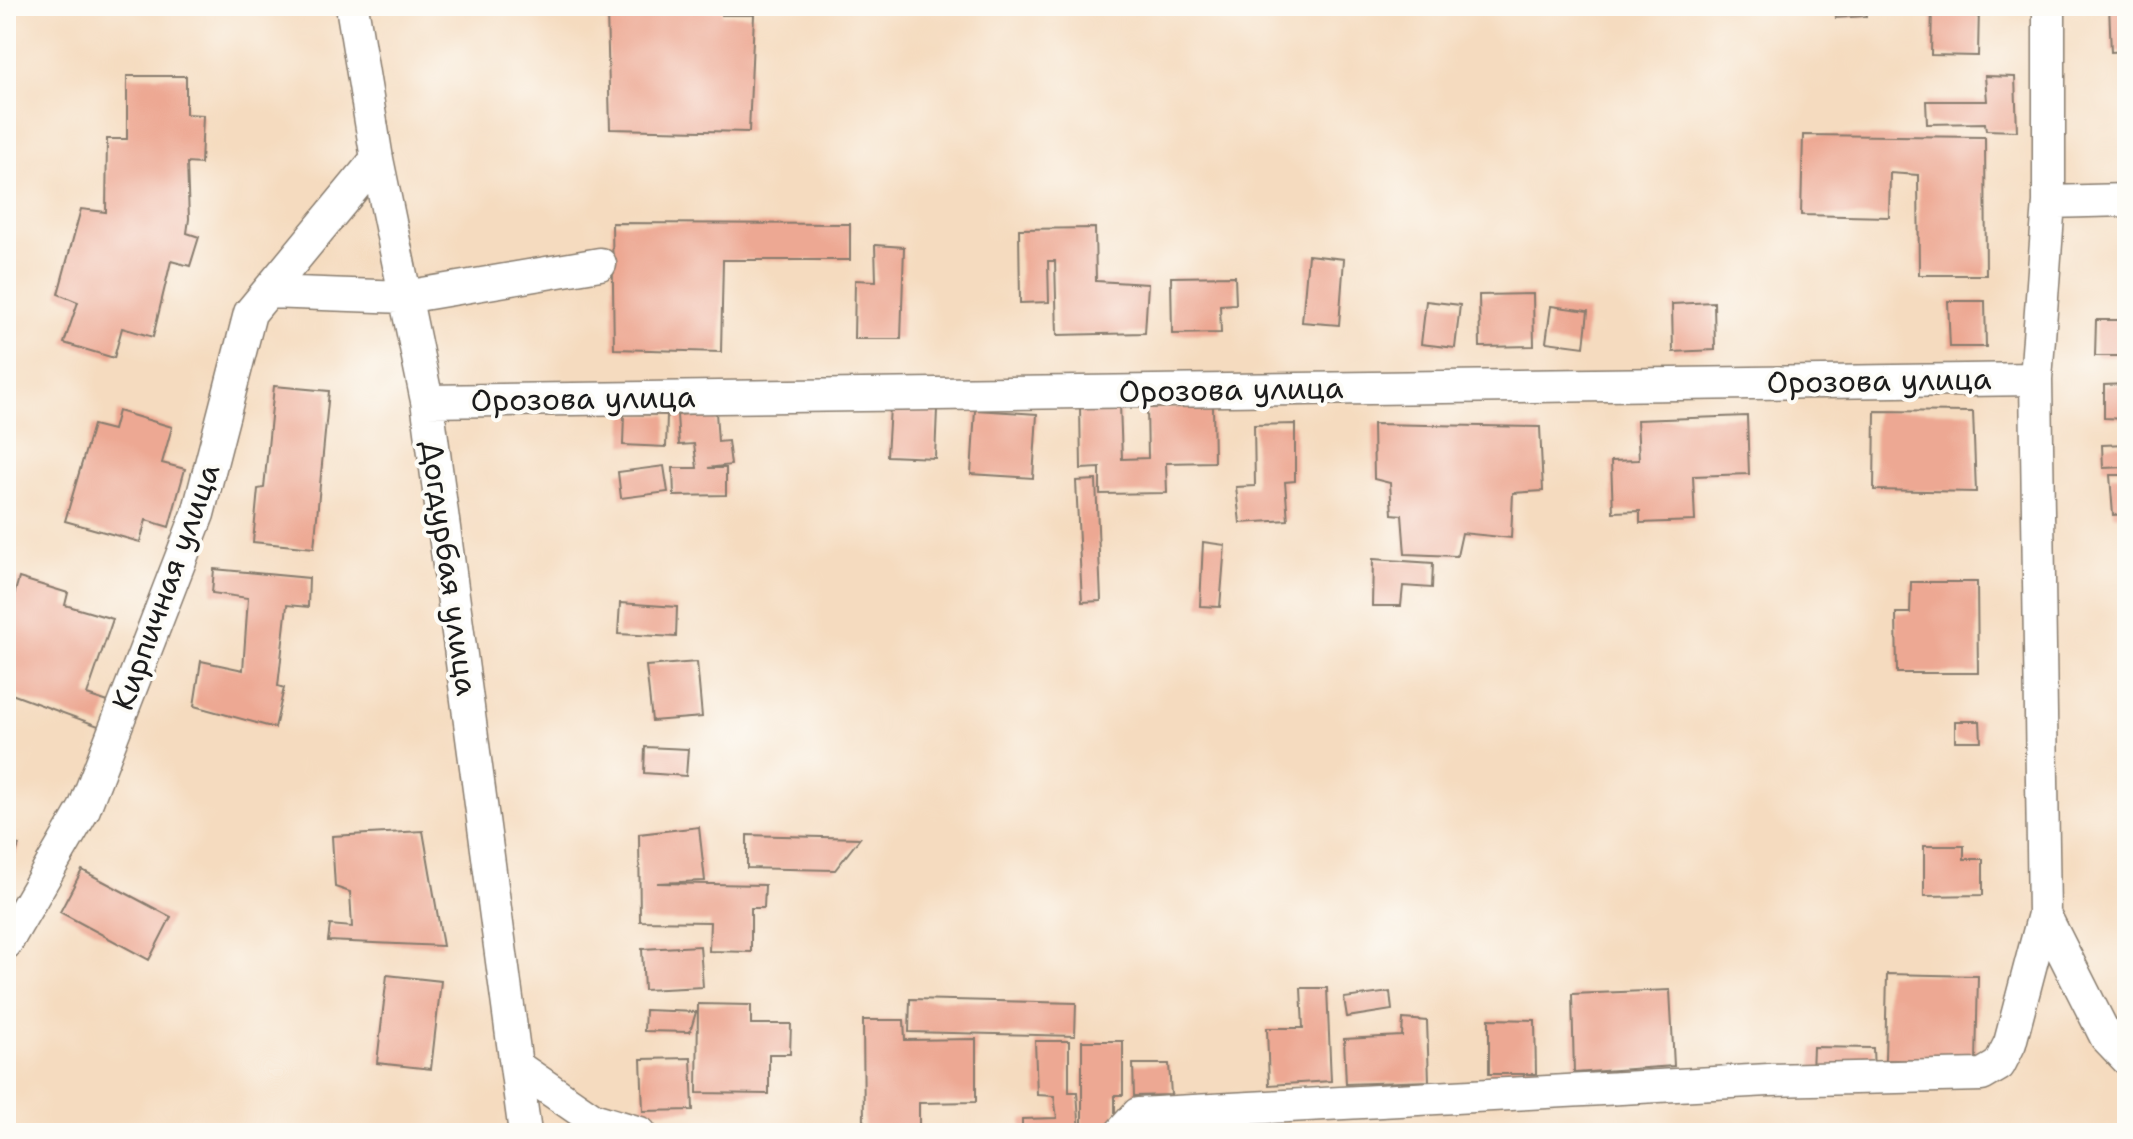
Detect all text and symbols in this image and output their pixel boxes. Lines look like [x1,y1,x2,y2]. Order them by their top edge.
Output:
street label: Орозова улица [1766,358,1992,403]
street label: Орозова улица [1118,367,1344,412]
street label: Орозова улица [470,376,696,421]
street label: Догдурбая улица [411,438,488,698]
street label: Кирпичная улица [102,457,229,716]

